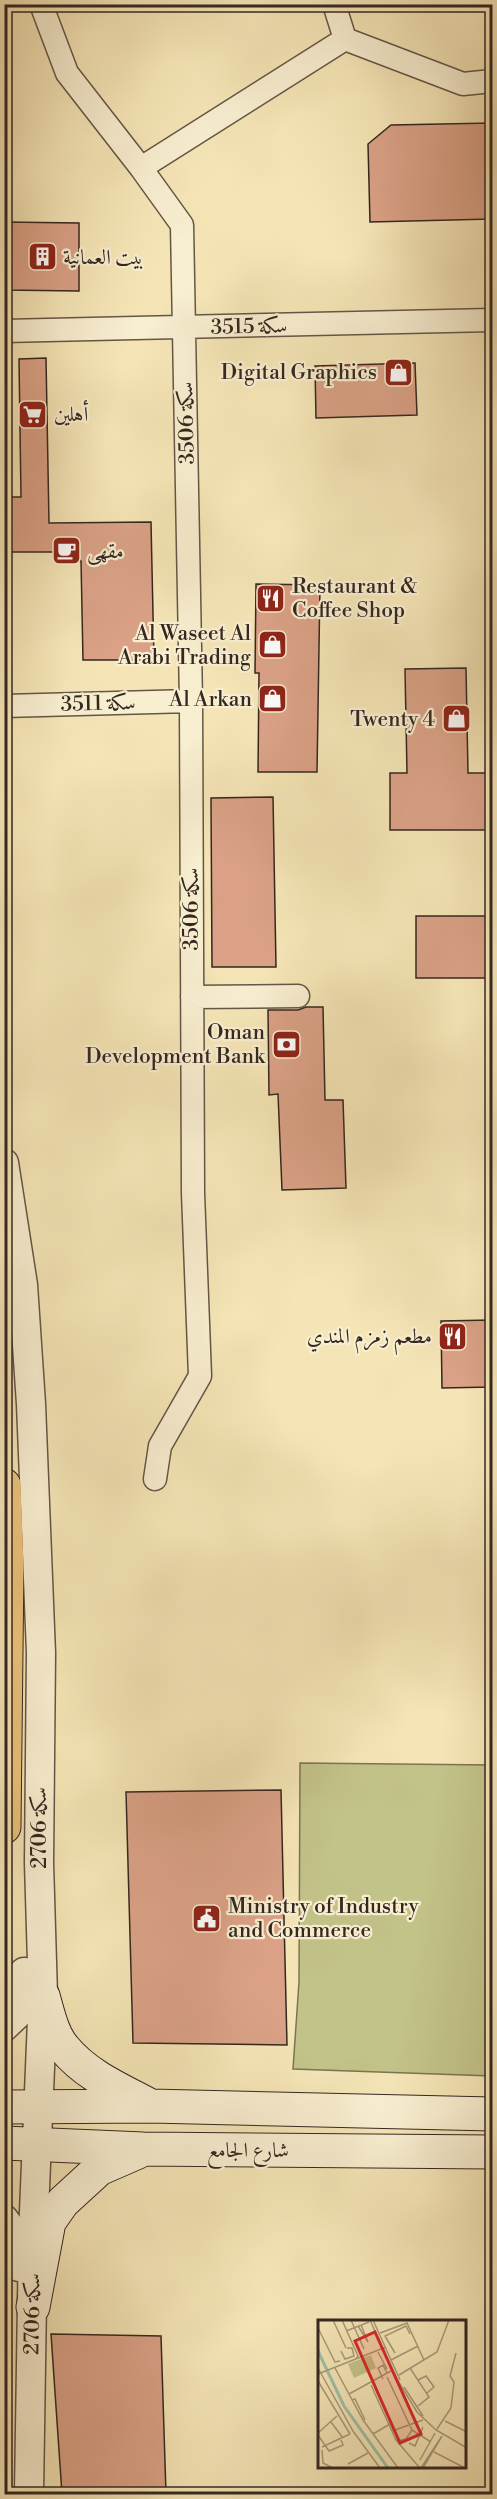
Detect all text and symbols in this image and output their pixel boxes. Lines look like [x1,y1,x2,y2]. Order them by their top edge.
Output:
building icon: بيت العمانية [26,241,58,273]
place label: بيت العمانية [63,245,144,271]
street label: سكة 3515 [210,313,288,341]
shop icon: Digital Graphics [382,356,414,388]
place label: Digital Graphics [221,360,377,386]
street label: سكة 3506 [173,381,201,465]
supermarket icon: أهلين [17,398,49,430]
place label: أهلين [54,399,89,428]
cafe icon: مقهى [50,535,82,567]
place label: مقهى [87,539,124,565]
place label: Restaurant & Coffee Shop [292,574,418,624]
restaurant icon: Restaurant & Coffee Shop [255,582,287,614]
place label: Al Waseet Al Arabi Trading [117,621,251,671]
shop icon: Al Waseet Al Arabi Trading [256,629,288,661]
shop icon: Al Arkan [257,683,289,715]
place label: Al Arkan [168,687,252,713]
street label: سكة 3511 [60,690,136,718]
shop icon: Twenty 4 [440,703,472,735]
place label: Twenty 4 [350,707,435,733]
street label: سكة 3506 [179,868,205,950]
place label: Oman Development Bank [85,1020,266,1070]
bank icon: Oman Development Bank [270,1028,302,1060]
restaurant icon: مطعم زمزم المندي [437,1320,469,1352]
place label: مطعم زمزم المندي [307,1324,432,1356]
street label: سكة 2706 [27,1787,53,1869]
place label: Ministry of Industry and Commerce [228,1894,419,1944]
public building icon: Ministry of Industry and Commerce [191,1902,223,1934]
street label: شارع الجامع [207,2138,289,2169]
street label: سكة 2706 [19,2273,47,2355]
inset map [318,2320,467,2469]

